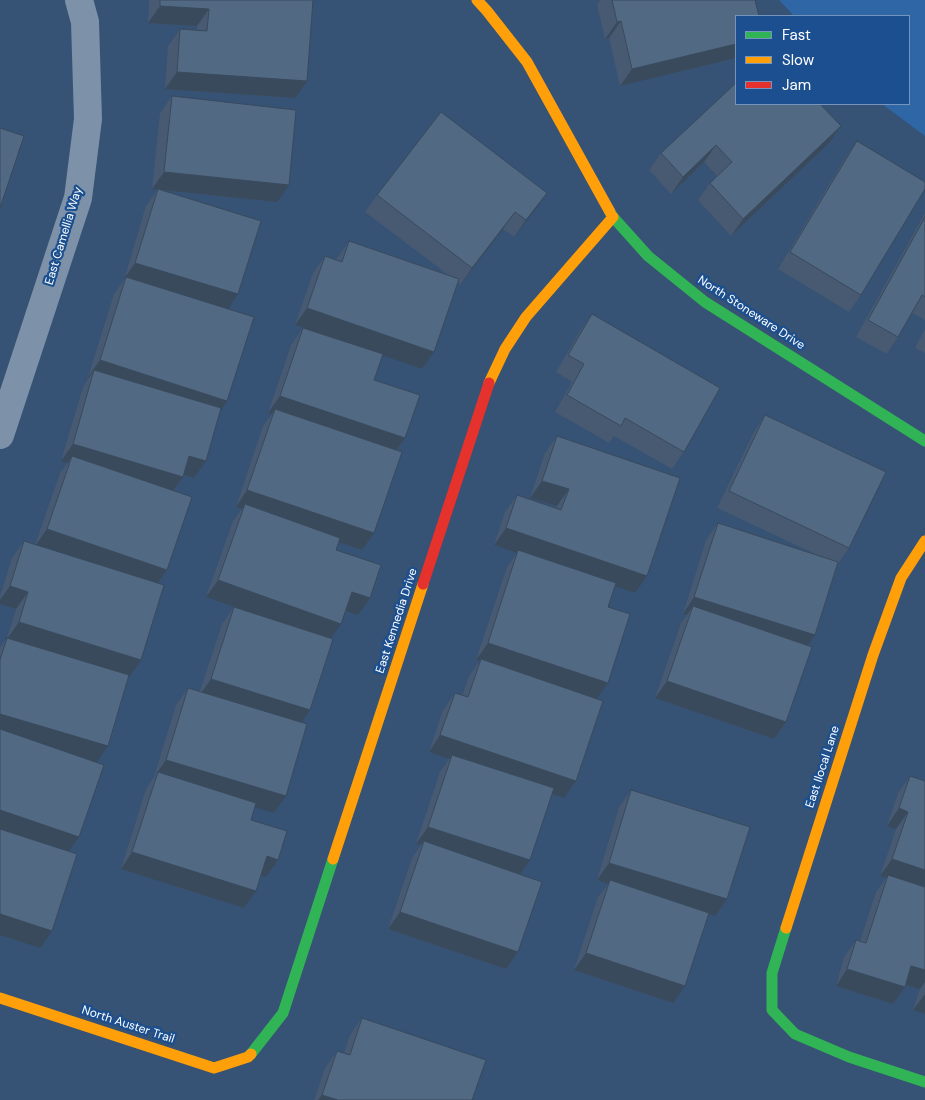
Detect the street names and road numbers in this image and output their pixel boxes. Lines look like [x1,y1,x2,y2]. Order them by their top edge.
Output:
street label: East Camellia Way [42,185,86,287]
street label: North Stoneware Drive [695,273,807,353]
street label: East Kennedia Drive [373,567,421,675]
street label: East Ilocal Lane [803,724,843,810]
street label: North Auster Trail [80,1003,176,1047]

